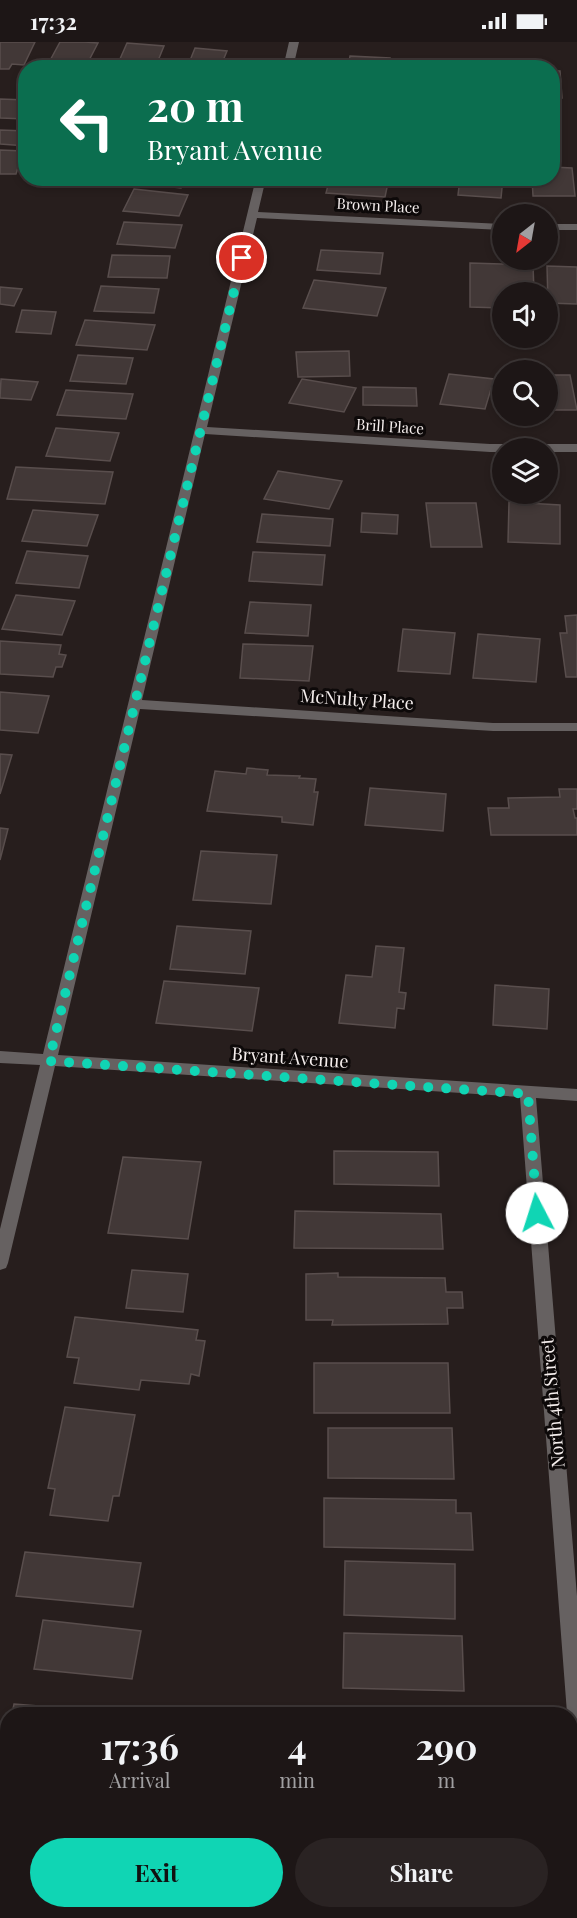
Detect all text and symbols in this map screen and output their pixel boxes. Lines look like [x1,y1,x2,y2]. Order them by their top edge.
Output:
text: 17:32 [30,6,77,36]
text: 20 m [147,77,244,133]
icon: left [48,84,126,162]
text: Bryant Avenue [147,131,323,167]
street label: Brown Place [336,193,420,217]
north arrow [492,204,558,270]
map controls [492,204,558,504]
pin [216,232,267,283]
icon: arrive [225,241,258,274]
button: sound [492,282,558,348]
button: search [492,360,558,426]
street label: Brill Place [355,414,425,438]
button: layers [492,438,558,504]
street label: McNulty Place [299,683,415,715]
street label: Bryant Avenue [231,1041,349,1073]
position arrow [505,1181,569,1245]
street label: North 4th Street [534,1337,570,1469]
text: 17:36 [101,1721,179,1769]
text: 4 [288,1721,307,1769]
text: 290 [415,1721,477,1769]
text: Arrival [109,1766,171,1793]
text: min [279,1766,315,1793]
text: m [438,1766,455,1793]
button: Exit [30,1838,283,1907]
button: Share [295,1838,548,1907]

